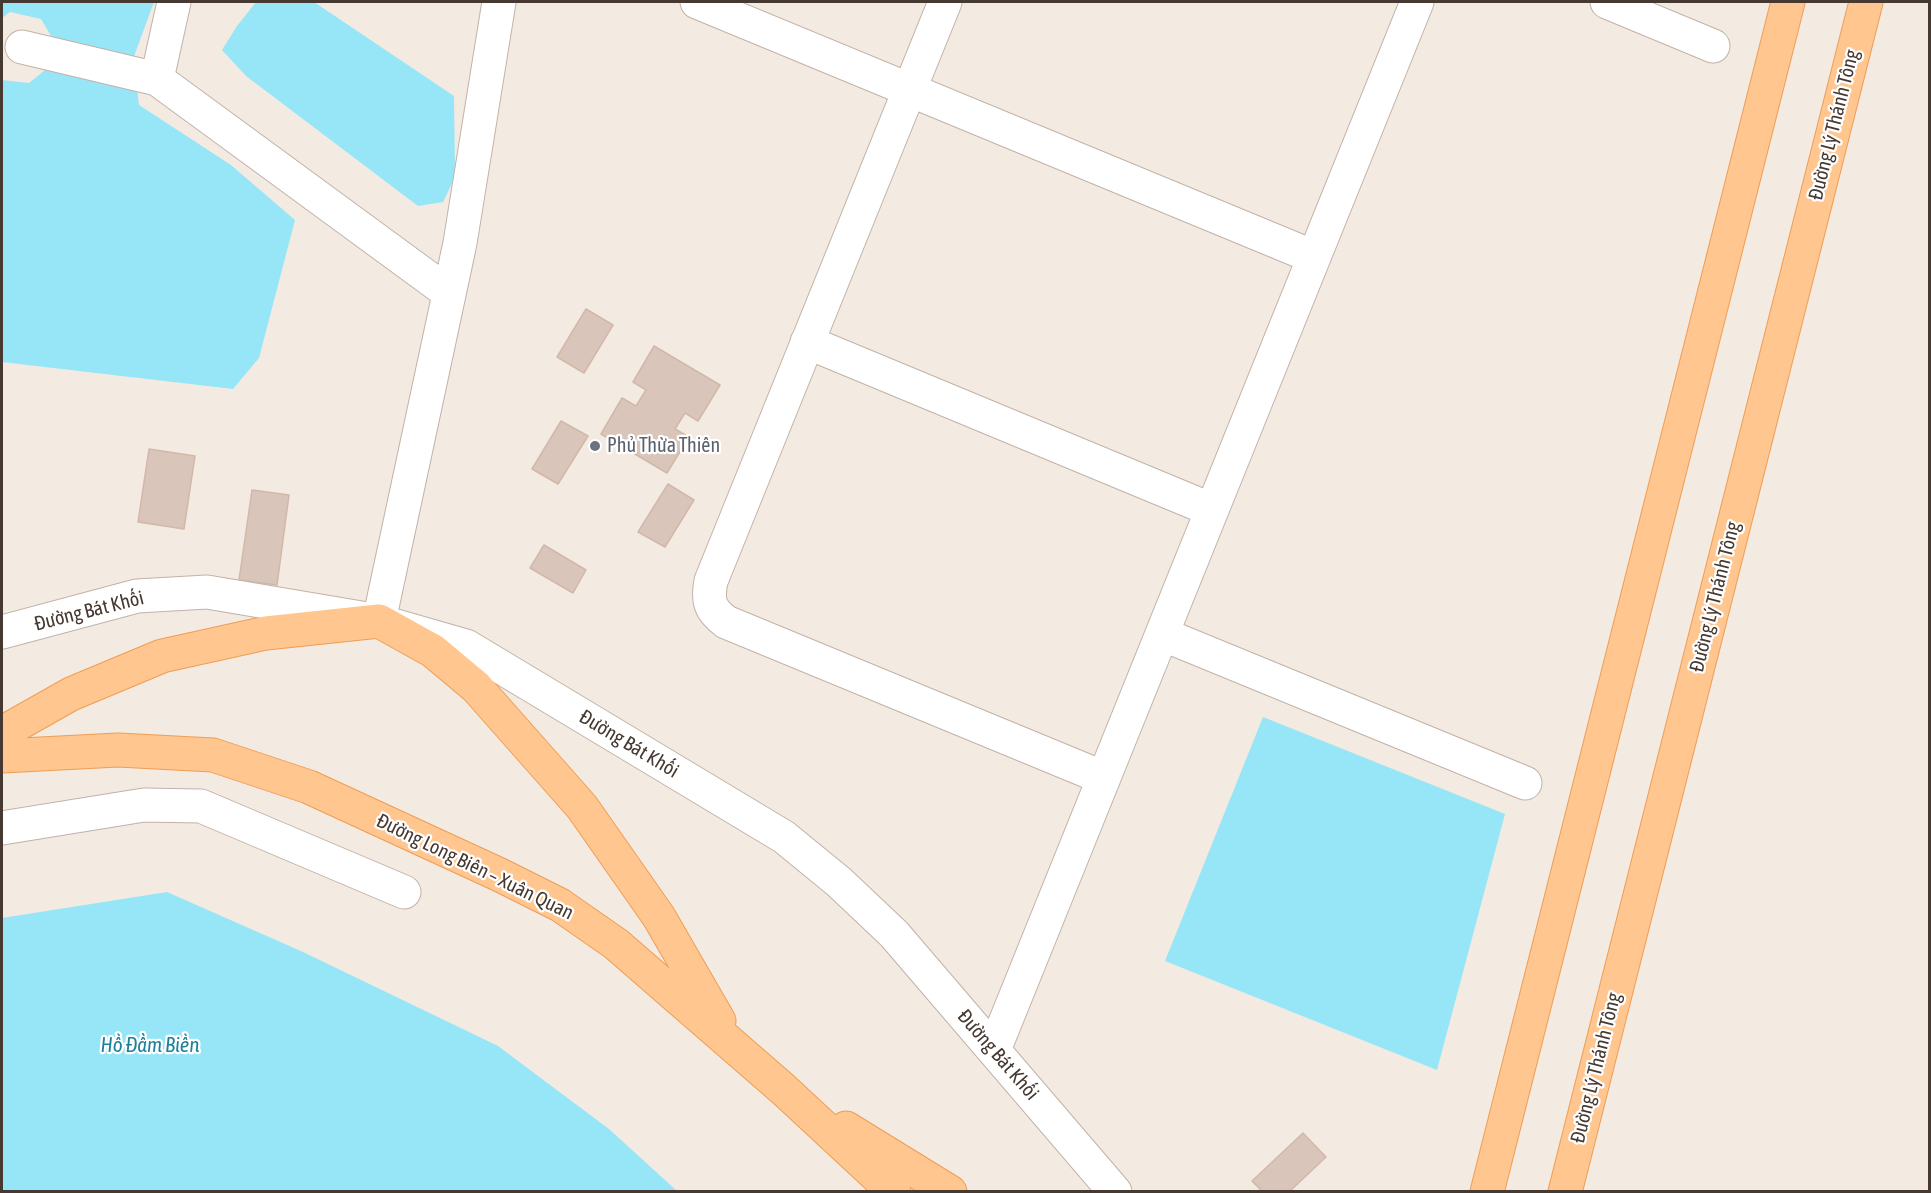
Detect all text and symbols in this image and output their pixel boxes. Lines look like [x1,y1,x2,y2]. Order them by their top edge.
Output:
street label: Đường Lý Thánh Tông [1804,47,1864,203]
place label: Phủ Thừa Thiên [607,434,720,458]
marker: Phủ Thừa Thiên [588,439,602,453]
street label: Đường Lý Thánh Tông [1685,519,1745,675]
street label: Đường Bát Khối [32,586,146,636]
street label: Đường Bát Khối [575,705,683,783]
street label: Đường Long Biên – Xuân Quan [372,809,578,925]
street label: Đường Lý Thánh Tông [1566,990,1626,1146]
street label: Đường Bát Khối [952,1005,1044,1105]
water label: Hồ Đầm Biền [101,1032,199,1058]

